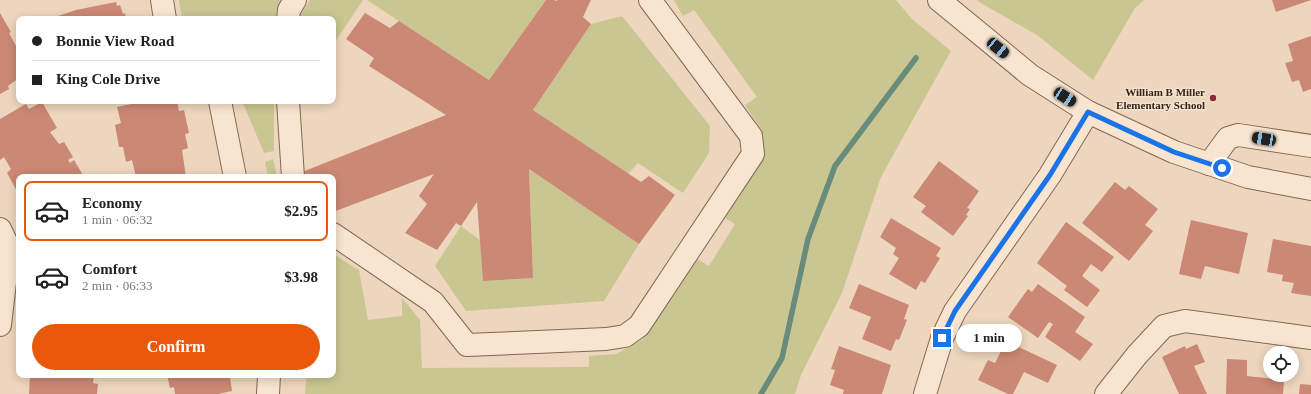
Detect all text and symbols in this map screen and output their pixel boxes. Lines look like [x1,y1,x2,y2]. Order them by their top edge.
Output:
text: Bonnie View Road [56,33,174,49]
car [985,36,1011,60]
text: King Cole Drive [56,71,160,87]
car [1052,85,1078,109]
place label: William B Miller Elementary School [1116,86,1205,111]
marker: William B Miller Elementary School [1208,93,1218,103]
car [1251,131,1277,147]
route start [1213,159,1231,177]
icon: car [34,193,70,229]
text: Economy [82,195,142,211]
text: $2.95 [284,203,318,219]
text: 1 min · 06:32 [82,212,152,227]
icon: car [34,259,70,295]
text: Comfort [82,261,137,277]
text: $3.98 [284,269,318,285]
text: 2 min · 06:33 [82,278,152,293]
button: Confirm [32,324,320,370]
callout: 1 min [956,324,1022,352]
route end [933,329,951,347]
text: 1 min [973,330,1005,345]
map controls [1263,346,1299,382]
button: locate [1263,346,1299,382]

